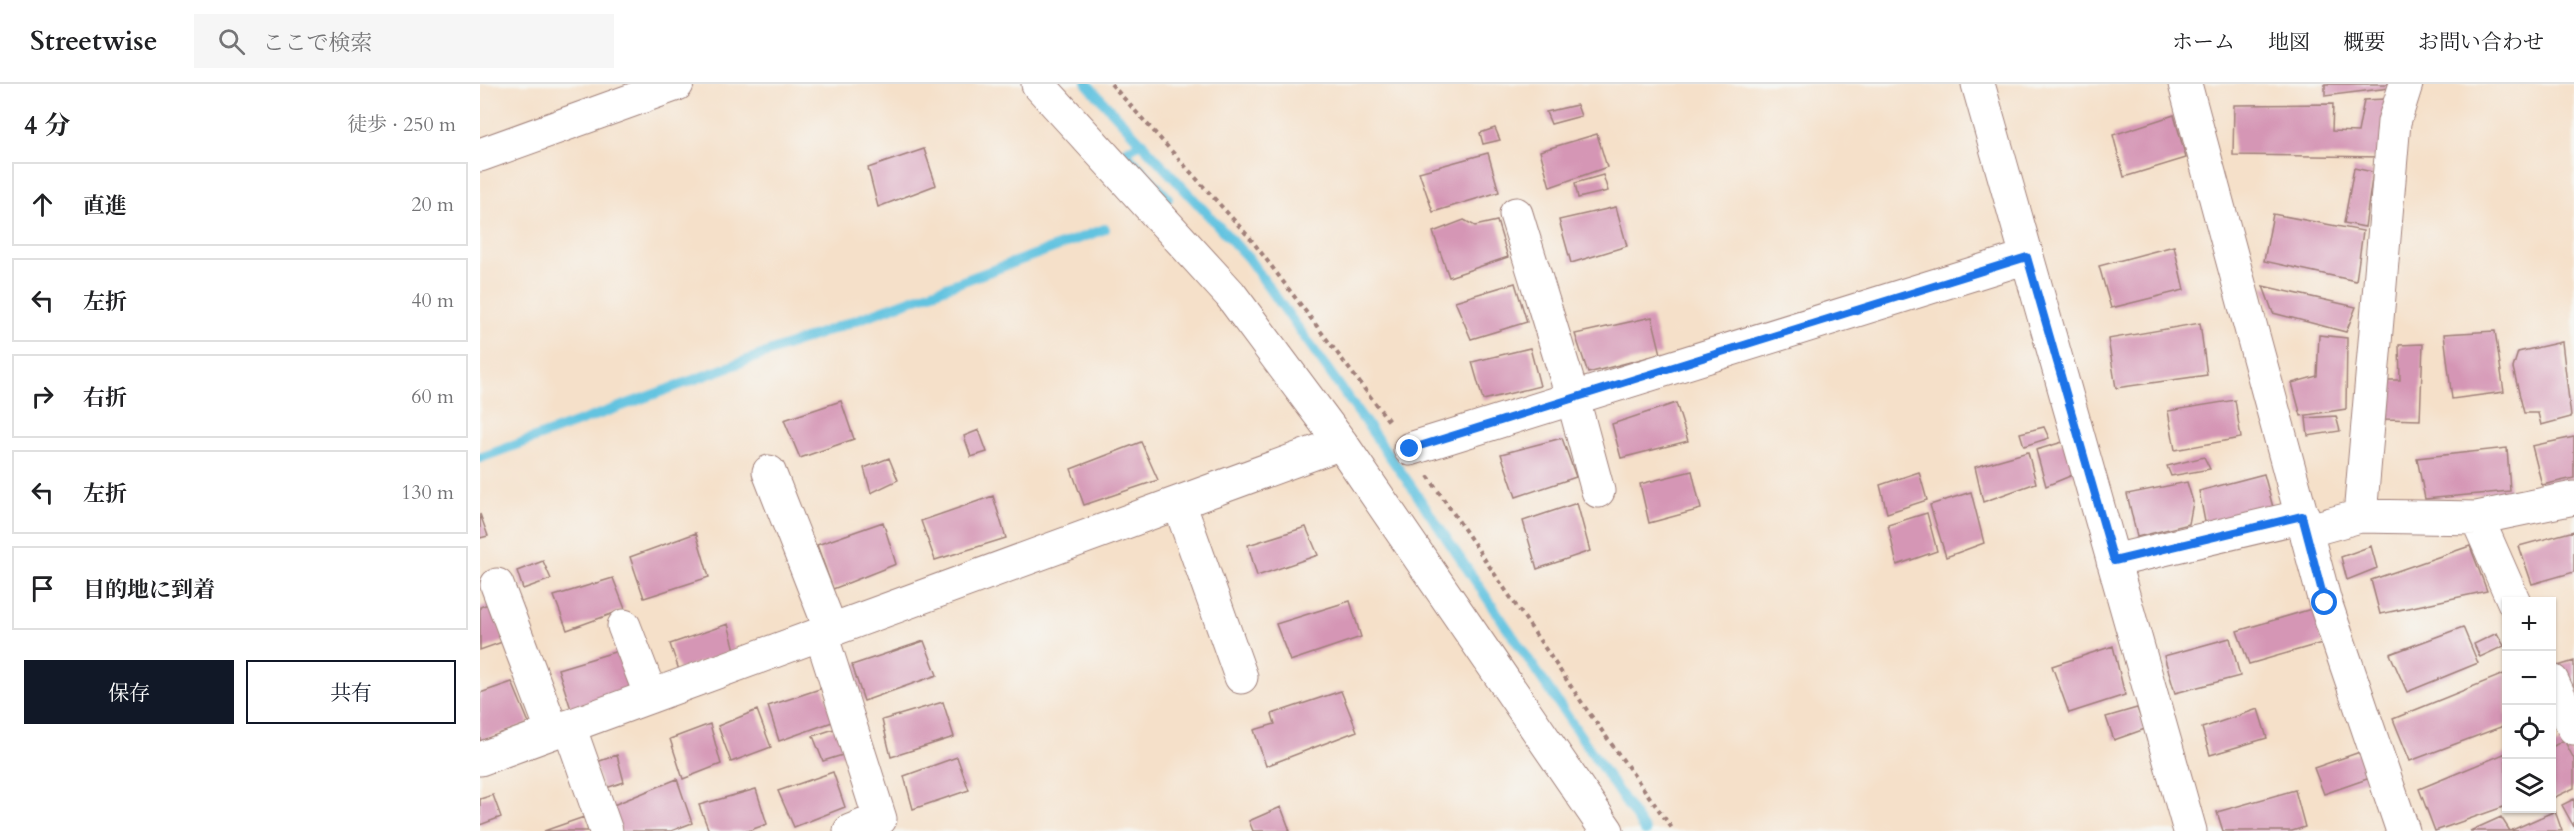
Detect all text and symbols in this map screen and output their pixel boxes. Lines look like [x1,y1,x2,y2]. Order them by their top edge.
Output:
search box [194,14,614,68]
text: Streetwise [30,22,158,60]
icon: search [215,25,248,58]
text: ここで検索 [263,28,373,58]
text: ホーム [2172,28,2235,57]
text: 地図 [2268,28,2310,57]
text: 概要 [2343,28,2385,57]
text: お問い合わせ [2418,28,2544,57]
text: 4 分 [24,108,70,143]
text: 徒歩 · 250 m [347,111,456,138]
icon: ahead [26,188,59,221]
text: 直進 [83,191,127,221]
text: 20 m [411,191,454,218]
icon: left [26,284,59,317]
text: 左折 [83,287,127,317]
text: 40 m [411,287,454,314]
icon: right [26,380,59,413]
text: 右折 [83,383,127,413]
text: 60 m [411,383,454,410]
route end [1396,435,1422,461]
icon: left [26,476,59,509]
text: 左折 [83,479,127,509]
text: 130 m [401,479,454,506]
icon: arrive [26,572,59,605]
text: 目的地に到着 [83,575,215,605]
route start [2311,589,2337,615]
map controls [2502,597,2556,813]
button: + [2502,597,2556,651]
button: − [2502,651,2556,705]
button: 保存 [24,660,234,724]
button: 共有 [246,660,456,724]
button: locate [2502,705,2556,759]
button: layers [2502,759,2556,813]

